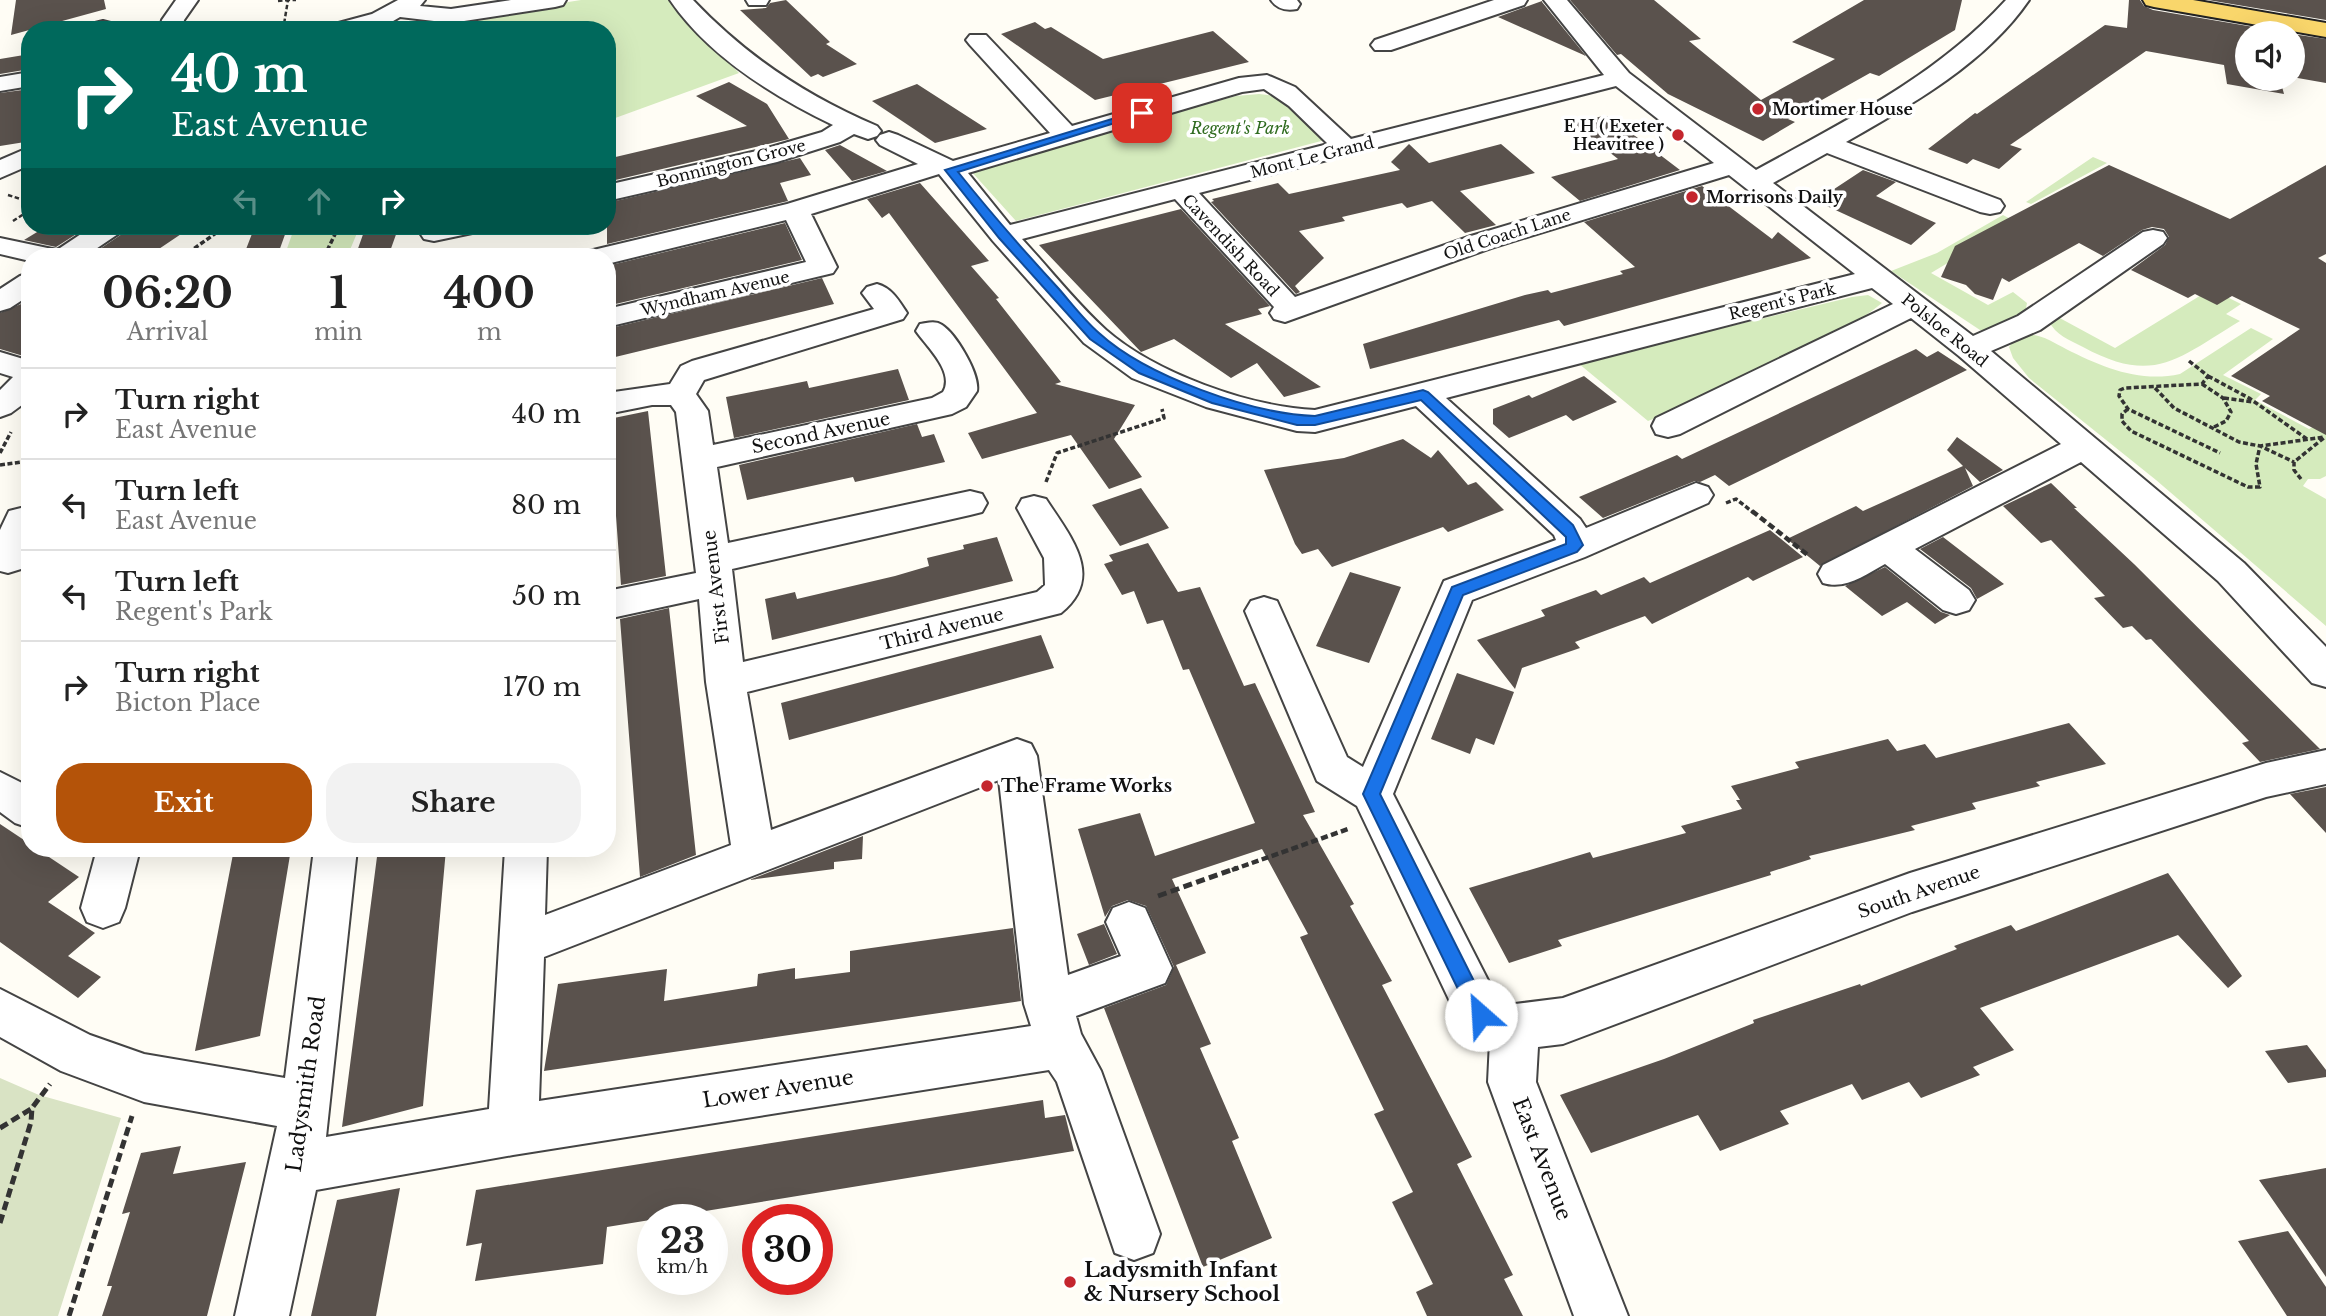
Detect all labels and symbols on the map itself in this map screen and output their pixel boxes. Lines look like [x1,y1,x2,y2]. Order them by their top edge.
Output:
pin [1112,83,1172,143]
place label: Mortimer House [1772,99,1913,119]
marker: Mortimer House [1750,101,1766,117]
place label: E H ( Exeter Heavitree ) [1563,116,1664,154]
park label: Regent's Park [1189,118,1290,138]
marker: E H ( Exeter Heavitree ) [1670,127,1686,143]
street label: Mont Le Grand [1248,132,1376,182]
street label: Bonnington Grove [654,135,808,191]
place label: Morrisons Daily [1706,187,1844,207]
marker: Morrisons Daily [1684,189,1700,205]
street label: Cavendish Road [1178,190,1284,300]
street label: Old Coach Lane [1441,204,1573,264]
street label: Wyndham Avenue [638,266,791,320]
street label: Regent's Park [1726,278,1838,324]
street label: Polsloe Road [1898,289,1992,371]
street label: Second Avenue [750,408,892,458]
street label: First Avenue [698,529,734,645]
street label: Third Avenue [878,603,1006,655]
place label: The Frame Works [1001,775,1172,797]
marker: The Frame Works [979,778,995,794]
street label: South Avenue [1855,861,1983,923]
position arrow [1444,978,1518,1052]
street label: Ladysmith Road [281,994,331,1174]
street label: Lower Avenue [701,1064,855,1114]
street label: East Avenue [1507,1094,1577,1224]
speed limit sign: 30 [742,1204,833,1295]
place label: Ladysmith Infant & Nursery School [1084,1257,1280,1307]
marker: Ladysmith Infant & Nursery School [1062,1274,1078,1290]

